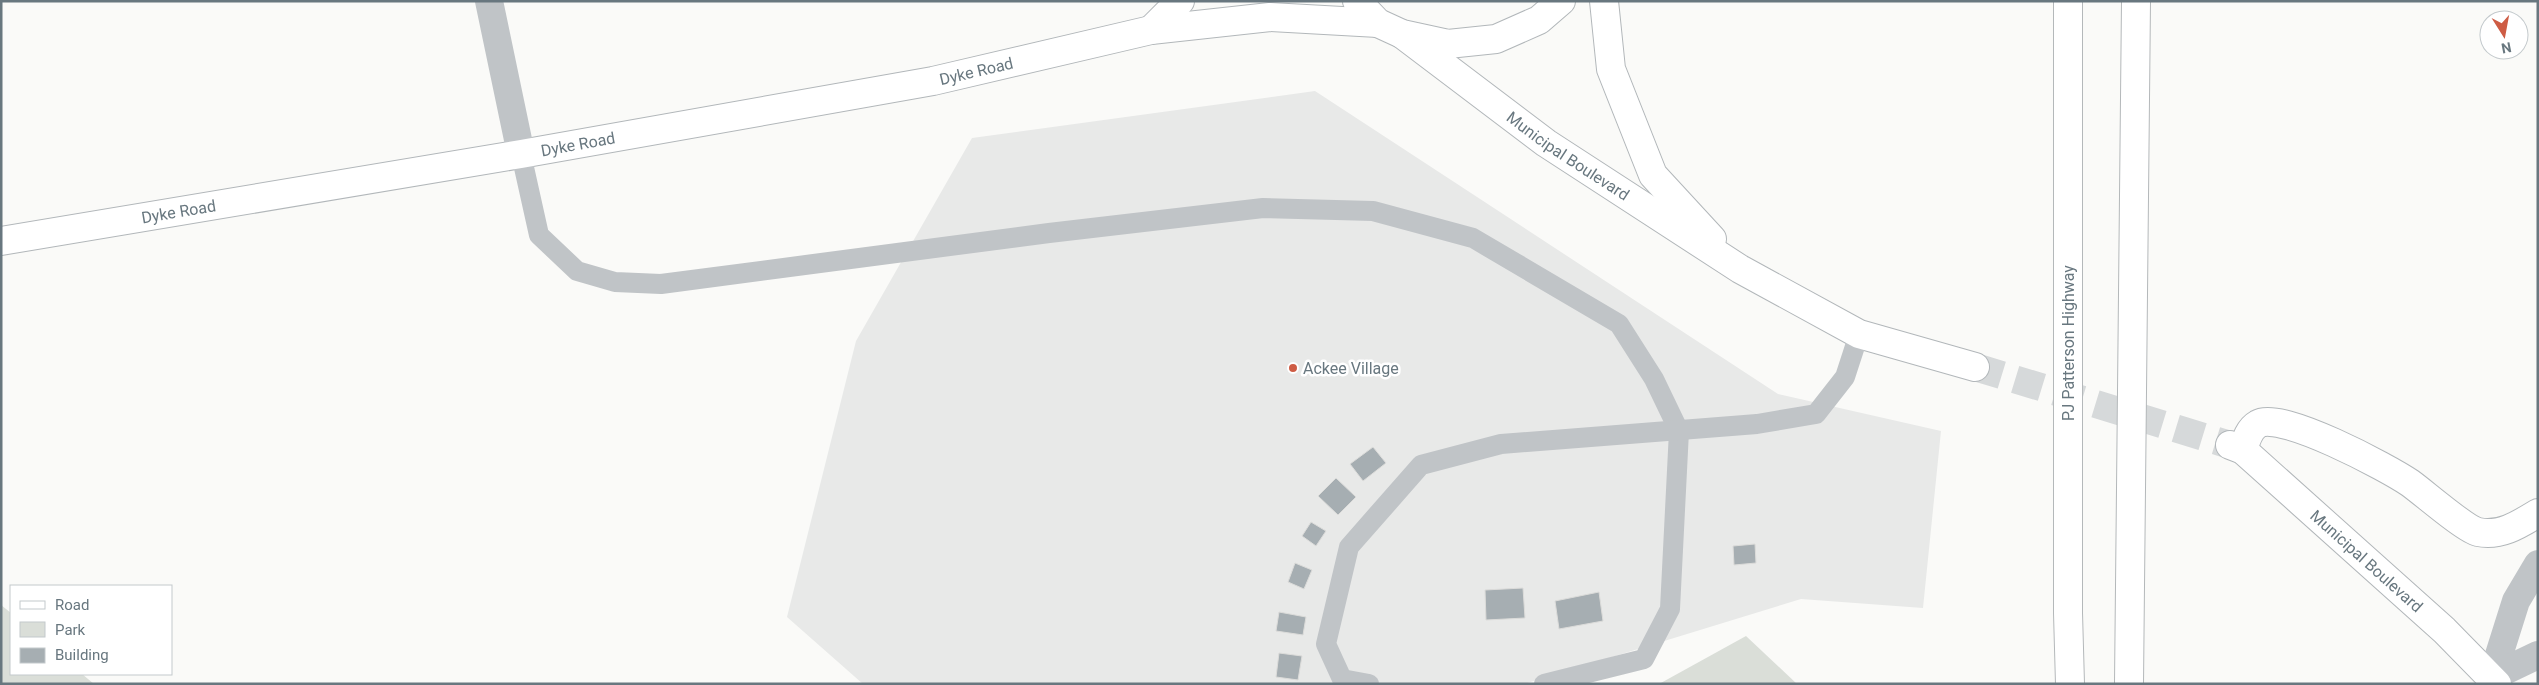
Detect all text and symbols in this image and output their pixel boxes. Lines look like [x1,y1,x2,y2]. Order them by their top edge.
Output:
north arrow [2479,10,2529,60]
text: N [2500,39,2513,57]
street label: Dyke Road [937,53,1015,89]
street label: Municipal Boulevard [1503,107,1633,204]
street label: Dyke Road [539,128,617,160]
street label: Dyke Road [140,196,217,227]
street label: PJ Patterson Highway [2059,265,2078,421]
place label: Ackee Village [1303,359,1399,378]
marker: Ackee Village [1287,362,1299,374]
street label: Municipal Boulevard [2307,506,2427,616]
legend [10,585,172,675]
text: Road [55,596,89,614]
text: Park [55,621,86,639]
text: Building [55,646,109,664]

